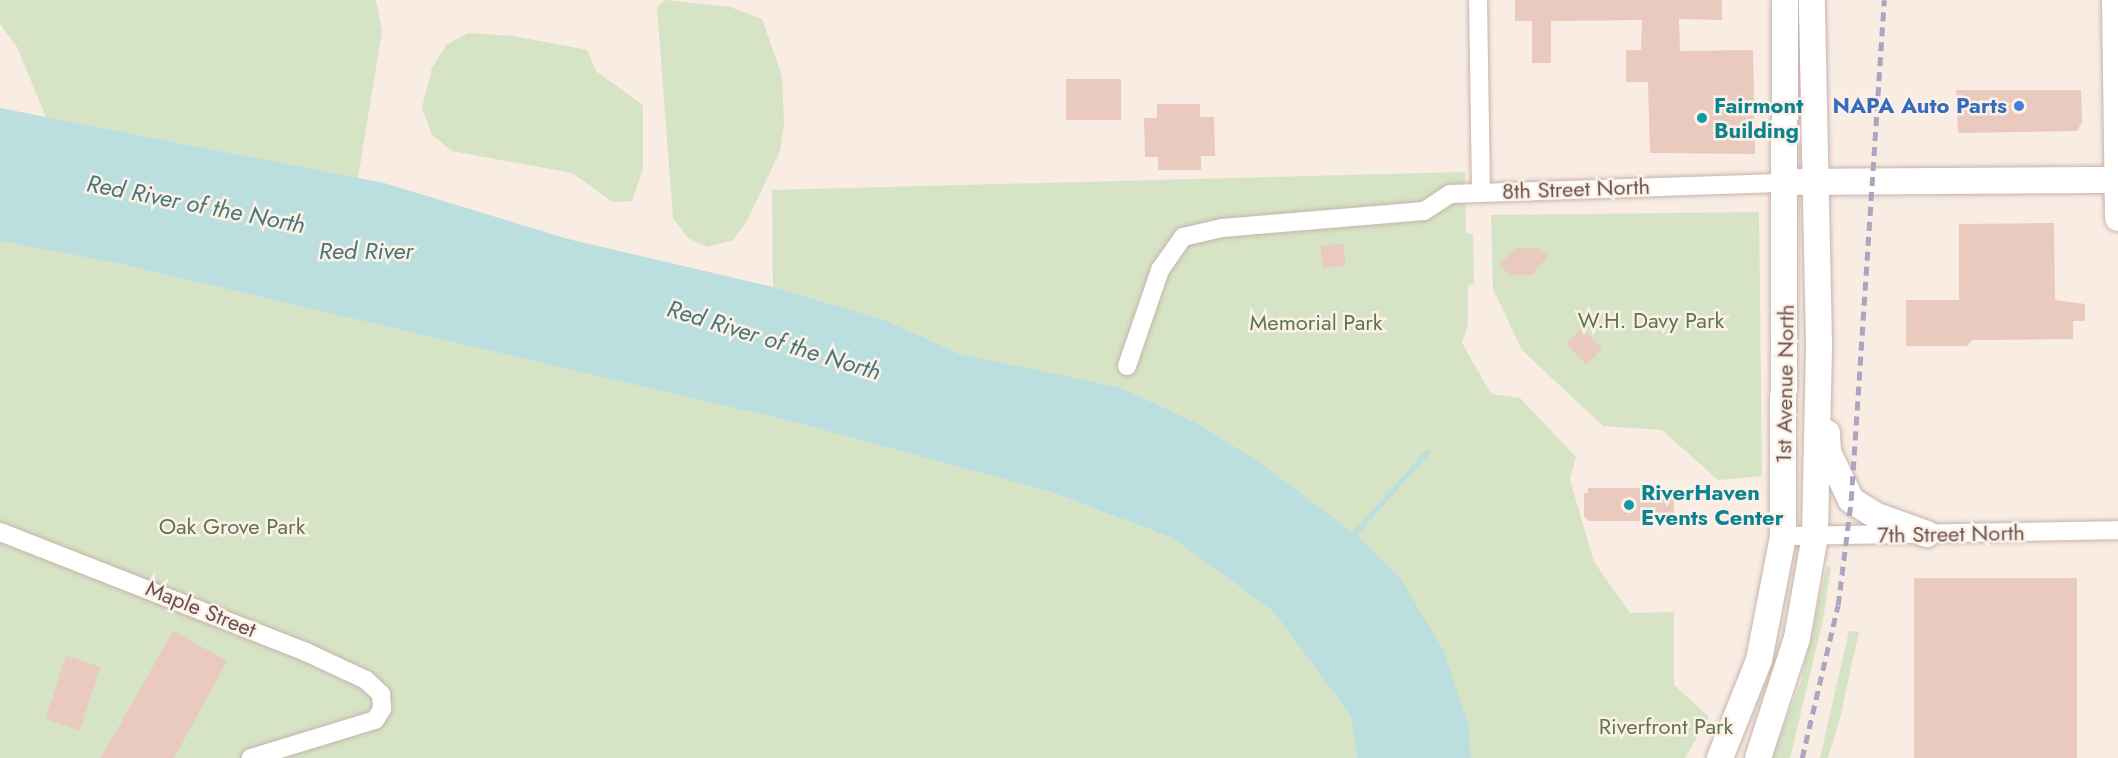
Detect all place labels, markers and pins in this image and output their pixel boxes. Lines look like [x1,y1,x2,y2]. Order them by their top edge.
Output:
place label: Fairmont Building [1714,92,1803,144]
place label: NAPA Auto Parts [1832,93,2007,119]
marker: NAPA Auto Parts [2012,99,2026,113]
marker: Fairmont Building [1695,111,1709,125]
place label: RiverHaven Events Center [1641,479,1784,530]
marker: RiverHaven Events Center [1622,498,1636,512]

